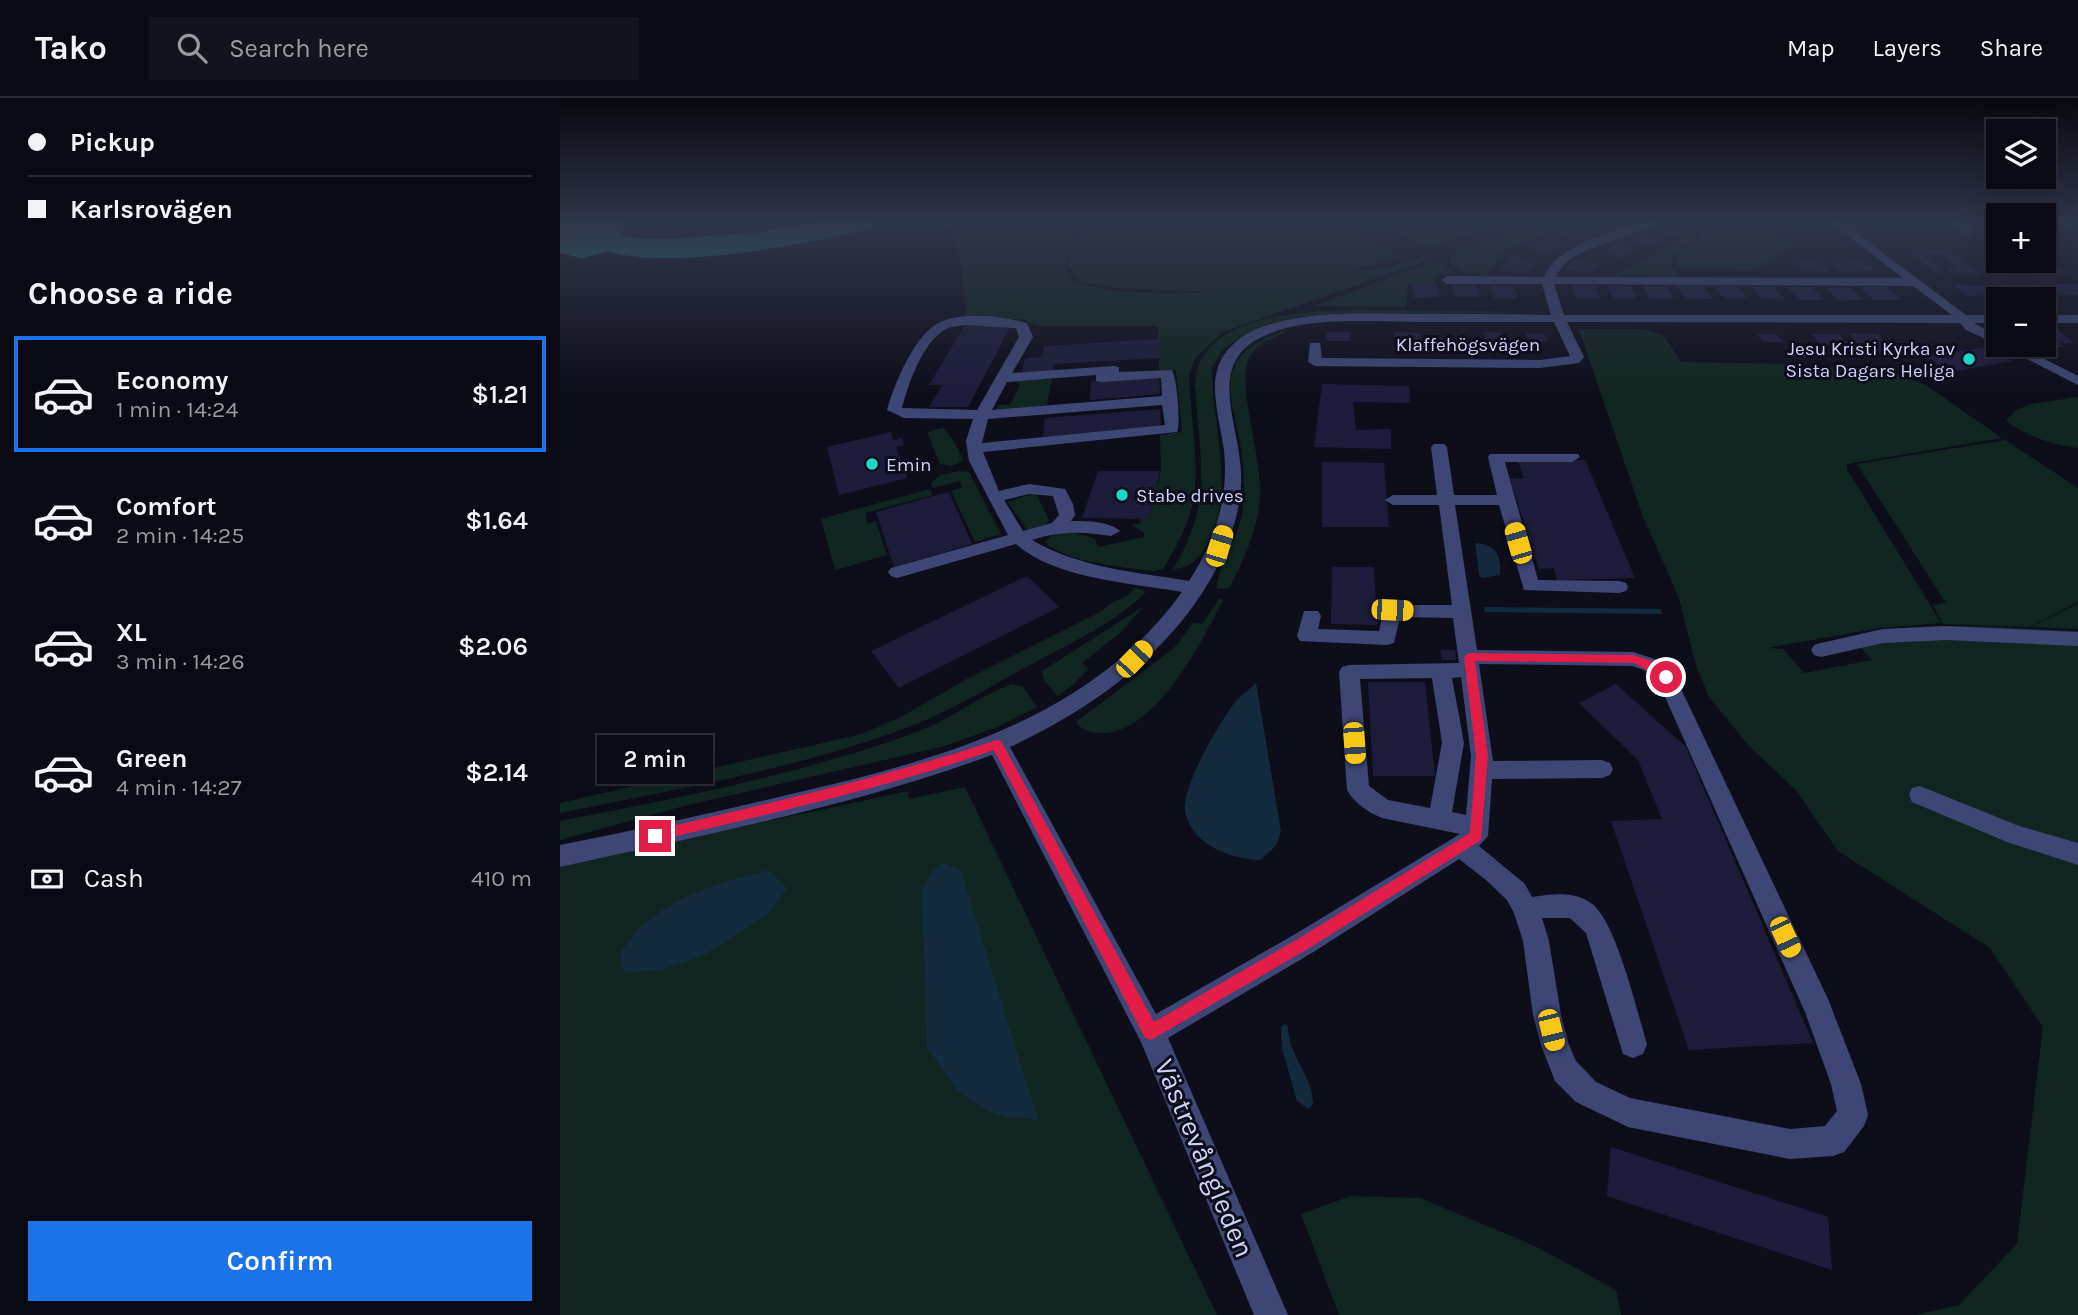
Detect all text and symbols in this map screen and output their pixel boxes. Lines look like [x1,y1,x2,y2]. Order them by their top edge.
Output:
search box [149,17,639,80]
text: Tako [35,29,107,67]
icon: search [173,29,211,67]
text: Search here [229,33,369,64]
text: Map [1787,34,1835,62]
text: Layers [1873,34,1942,62]
text: Share [1980,34,2043,62]
map controls [1986,119,2056,357]
button: layers [1986,119,2056,189]
text: Pickup [70,127,155,158]
text: Karlsrovägen [70,194,233,225]
button: + [1986,203,2056,273]
text: Choose a ride [28,275,233,312]
button: − [1986,287,2056,357]
street label: Klaffehögsvägen [1396,334,1540,356]
place label: Jesu Kristi Kyrka av Sista Dagars Heliga [1786,338,1955,382]
marker: Jesu Kristi Kyrka av Sista Dagars Heliga [1961,351,1977,367]
icon: car [32,363,95,426]
text: Economy [116,365,228,396]
text: $1.21 [471,379,528,410]
text: 1 min · 14:24 [116,396,238,423]
place label: Emin [886,454,932,476]
marker: Emin [864,456,880,472]
place label: Stabe drives [1136,485,1244,507]
marker: Stabe drives [1114,487,1130,503]
icon: car [32,489,95,552]
text: Comfort [116,491,217,522]
text: $1.64 [465,505,528,536]
car [1503,520,1534,566]
text: 2 min · 14:25 [116,522,244,549]
car [1203,523,1236,569]
car [1371,599,1414,621]
icon: car [32,615,95,678]
text: XL [116,617,147,648]
text: $2.06 [458,631,528,662]
car [1112,637,1157,681]
text: 3 min · 14:26 [116,648,245,675]
route start [1650,661,1682,693]
car [1343,721,1366,765]
callout: 2 min [597,734,713,784]
icon: car [32,741,95,804]
text: Green [116,743,188,774]
text: 2 min [624,746,686,773]
text: $2.14 [465,757,528,788]
text: 4 min · 14:27 [116,774,241,801]
route end [639,820,671,852]
icon: cash [28,860,66,898]
text: Cash [84,863,144,894]
text: 410 m [471,865,532,892]
car [1767,914,1804,960]
car [1536,1007,1567,1053]
street label: Västrevångleden [1148,1054,1261,1262]
button: Confirm [28,1221,532,1301]

